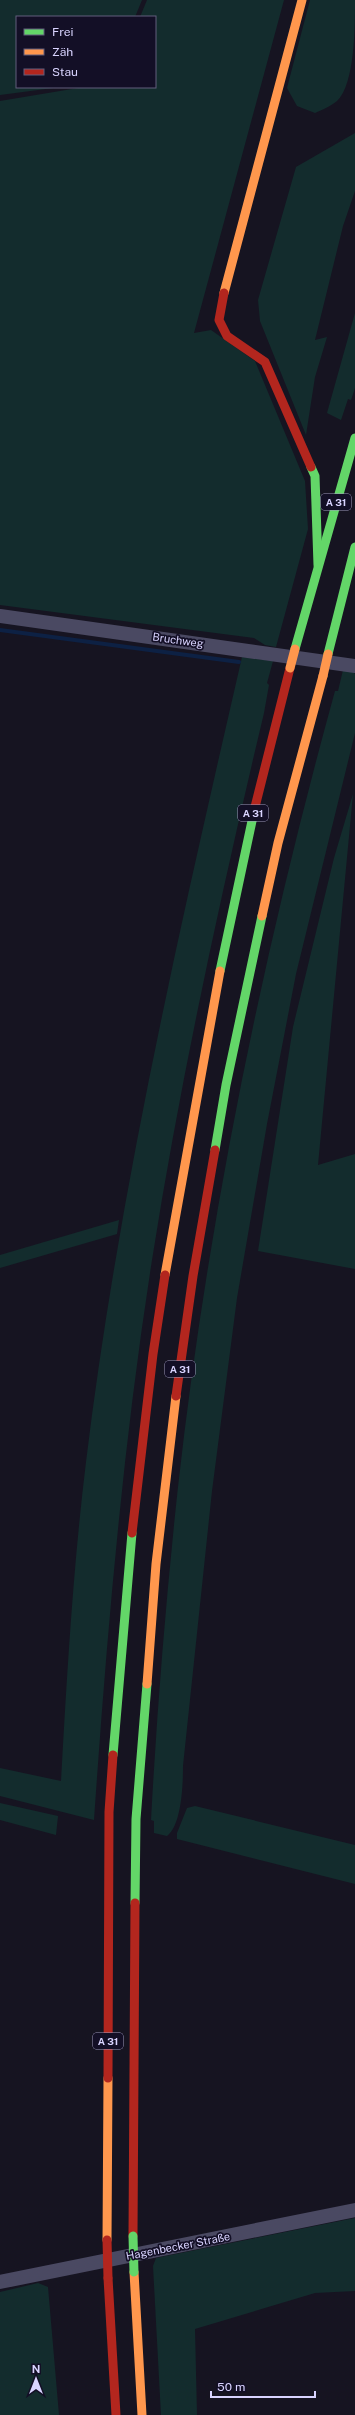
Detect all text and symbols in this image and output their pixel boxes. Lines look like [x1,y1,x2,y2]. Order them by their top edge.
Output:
legend [16,16,156,88]
text: Frei [52,25,74,39]
text: Zäh [52,45,73,59]
text: Stau [52,65,78,79]
road number: A 31 [321,494,351,510]
street label: Bruchweg [152,630,205,650]
road number: A 31 [238,805,268,821]
road number: A 31 [165,1361,195,1377]
road number: A 31 [93,2033,123,2049]
street label: Hagenbecker Straße [125,2230,231,2262]
north arrow [16,2359,56,2399]
text: N [32,2363,40,2375]
scale bar [211,2373,315,2399]
text: 50 m [217,2380,245,2394]

